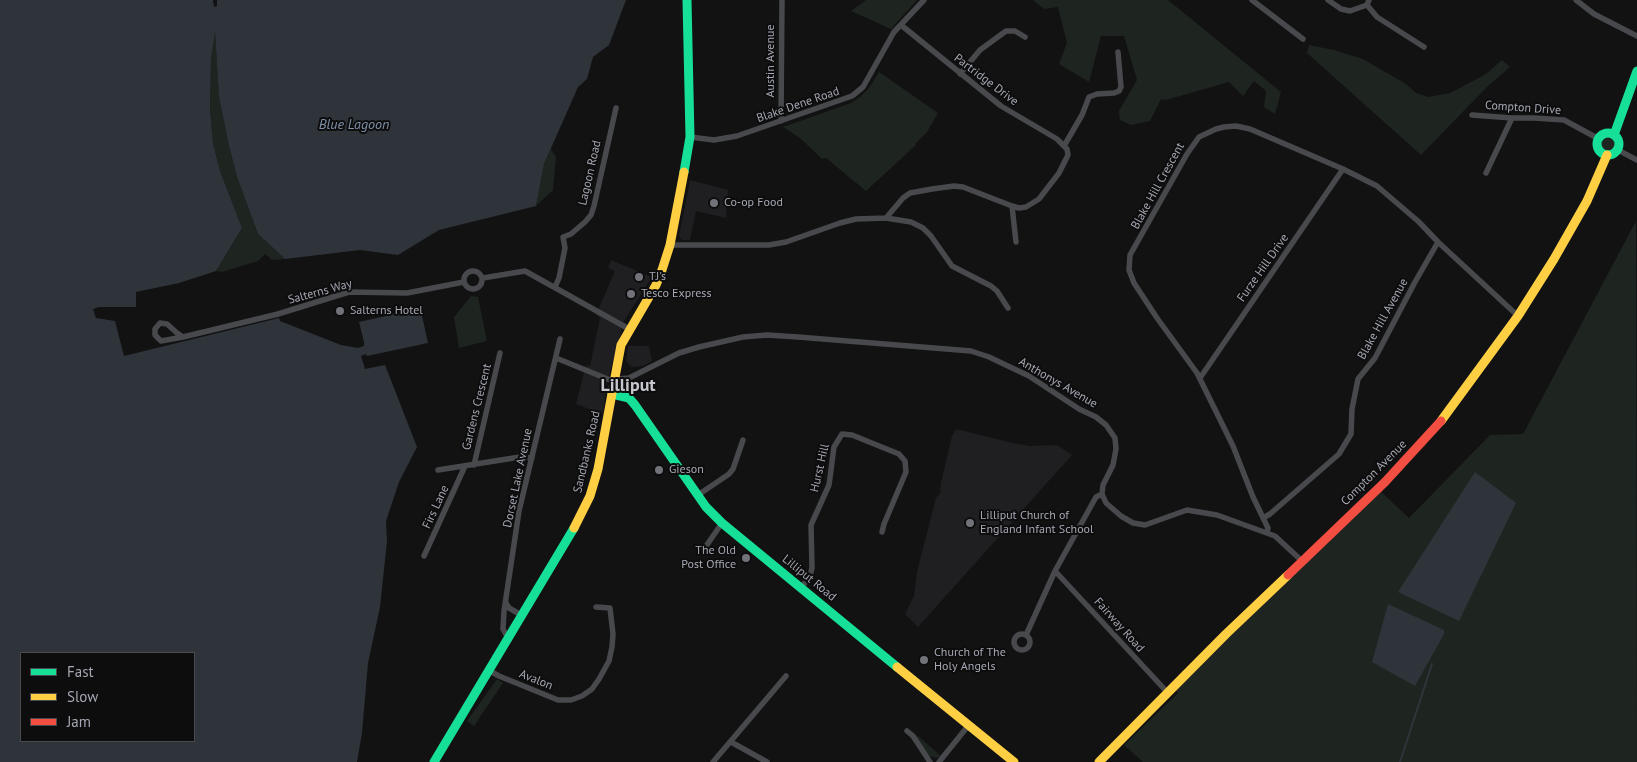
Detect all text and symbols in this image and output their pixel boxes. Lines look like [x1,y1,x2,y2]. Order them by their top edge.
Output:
street label: Austin Avenue [764,24,778,98]
street label: Partridge Drive [951,51,1021,109]
street label: Blake Dene Road [755,84,841,126]
street label: Compton Drive [1485,98,1561,118]
water label: Blue Lagoon [319,117,389,133]
street label: Lagoon Road [576,139,604,207]
street label: Blake Hill Crescent [1128,140,1188,232]
place label: Co-op Food [724,196,783,210]
marker: Co-op Food [708,197,720,209]
street label: Furze Hill Drive [1234,231,1292,305]
place label: TJ's [649,270,666,284]
marker: TJ's [633,271,645,283]
street label: Blake Hill Avenue [1355,276,1411,362]
street label: Salterns Way [286,277,354,307]
place label: Tesco Express [641,287,711,301]
marker: Tesco Express [625,288,637,300]
place label: Salterns Hotel [350,304,423,318]
marker: Salterns Hotel [334,305,346,317]
street label: Anthonys Avenue [1016,355,1100,411]
street label: Gardens Crescent [459,362,495,452]
district label: Lilliput [600,375,656,397]
street label: Sandbanks Road [571,410,603,494]
street label: Dorset Lake Avenue [500,427,536,529]
street label: Compton Avenue [1338,437,1410,509]
street label: Hurst Hill [807,442,833,494]
place label: Gieson [669,463,704,477]
marker: Gieson [653,464,665,476]
street label: Firs Lane [420,483,452,531]
place label: Lilliput Church of England Infant School [980,509,1094,537]
marker: Lilliput Church of England Infant School [964,517,976,529]
place label: The Old Post Office [681,544,736,572]
marker: The Old Post Office [740,552,752,564]
street label: Lilliput Road [779,552,839,604]
street label: Fairway Road [1091,595,1147,655]
place label: Church of The Holy Angels [934,646,1006,674]
legend [20,652,195,742]
marker: Church of The Holy Angels [918,654,930,666]
text: Fast [67,662,94,681]
street label: Avalon [517,667,555,693]
text: Slow [67,687,98,706]
text: Jam [67,712,91,731]

